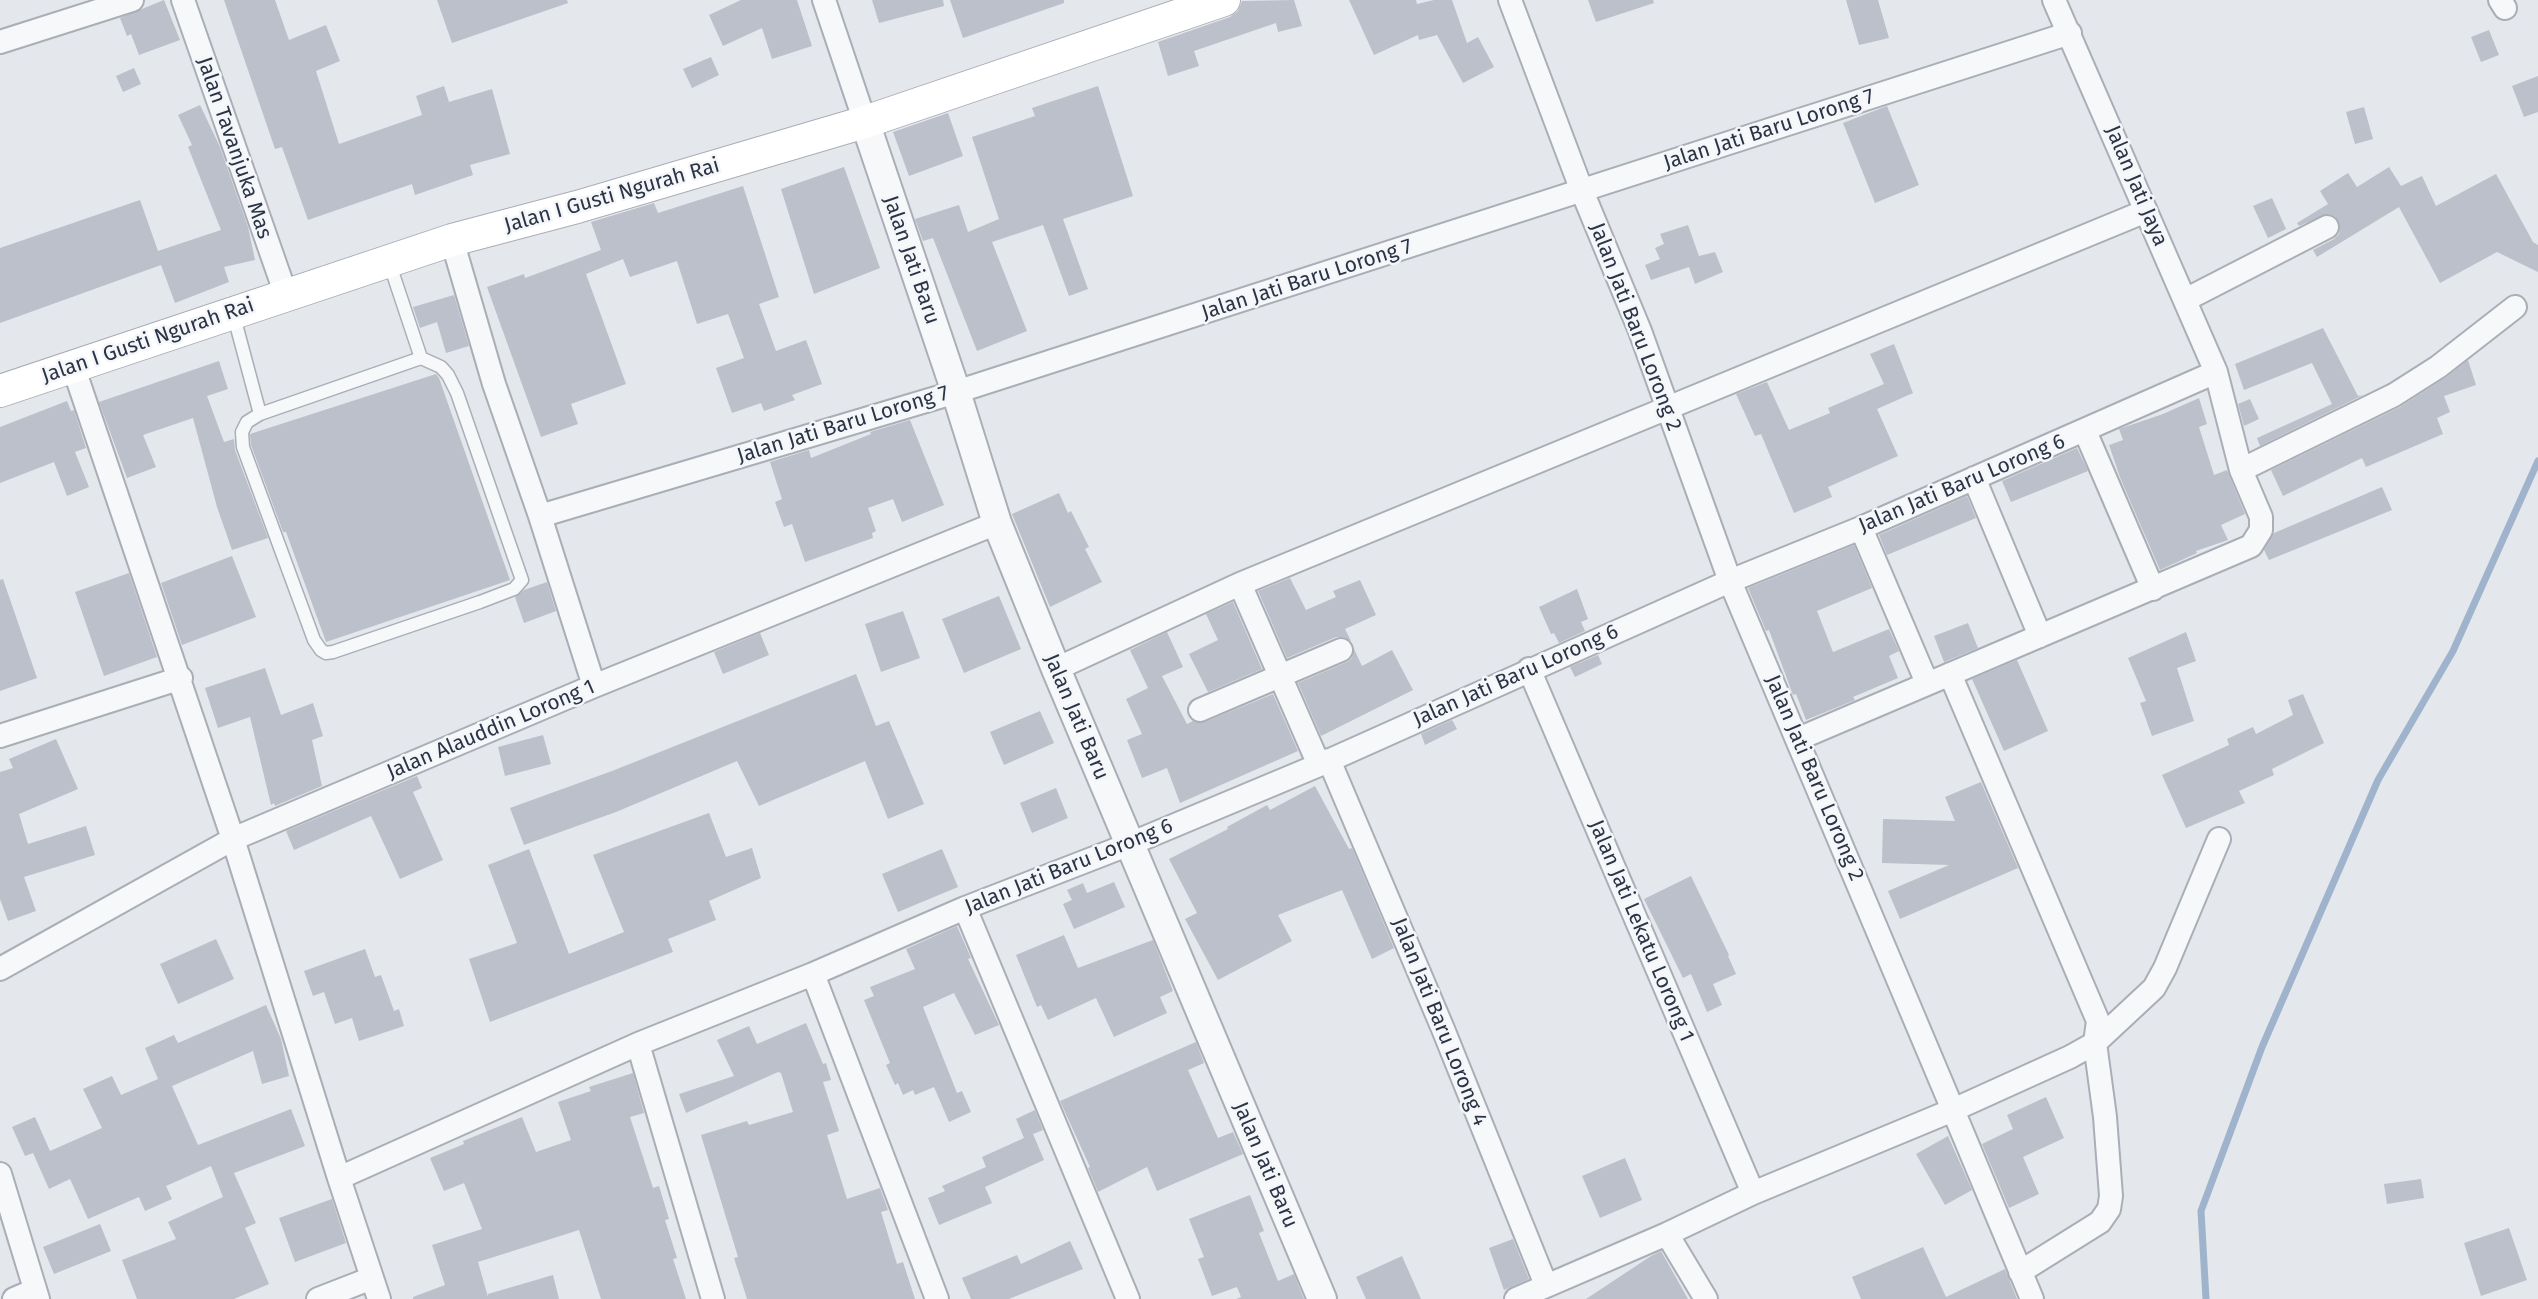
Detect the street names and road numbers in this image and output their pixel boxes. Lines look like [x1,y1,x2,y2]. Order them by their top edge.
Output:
street label: Jalan Tavanjuka Mas [191,54,277,242]
street label: Jalan Jati Baru Lorong 7 [1660,84,1878,176]
street label: Jalan Jati Jaya [2099,122,2173,250]
street label: Jalan I Gusti Ngurah Rai [501,153,723,239]
street label: Jalan Jati Baru [877,192,945,328]
street label: Jalan Jati Baru Lorong 2 [1584,219,1686,435]
street label: Jalan Jati Baru Lorong 7 [1198,234,1416,326]
street label: Jalan I Gusti Ngurah Rai [39,293,257,389]
street label: Jalan Jati Baru Lorong 7 [734,381,952,469]
street label: Jalan Jati Baru Lorong 6 [1855,429,2069,539]
street label: Jalan Jati Baru Lorong 6 [1410,619,1622,733]
street label: Jalan Jati Baru [1038,650,1114,784]
street label: Jalan Jati Baru Lorong 2 [1759,671,1869,885]
street label: Jalan Alauddin Lorong 1 [383,675,599,785]
street label: Jalan Jati Baru Lorong 6 [961,814,1177,920]
street label: Jalan Jati Lekatu Lorong 1 [1583,816,1699,1046]
street label: Jalan Jati Baru Lorong 4 [1386,914,1492,1130]
street label: Jalan Jati Baru [1227,1098,1303,1232]

